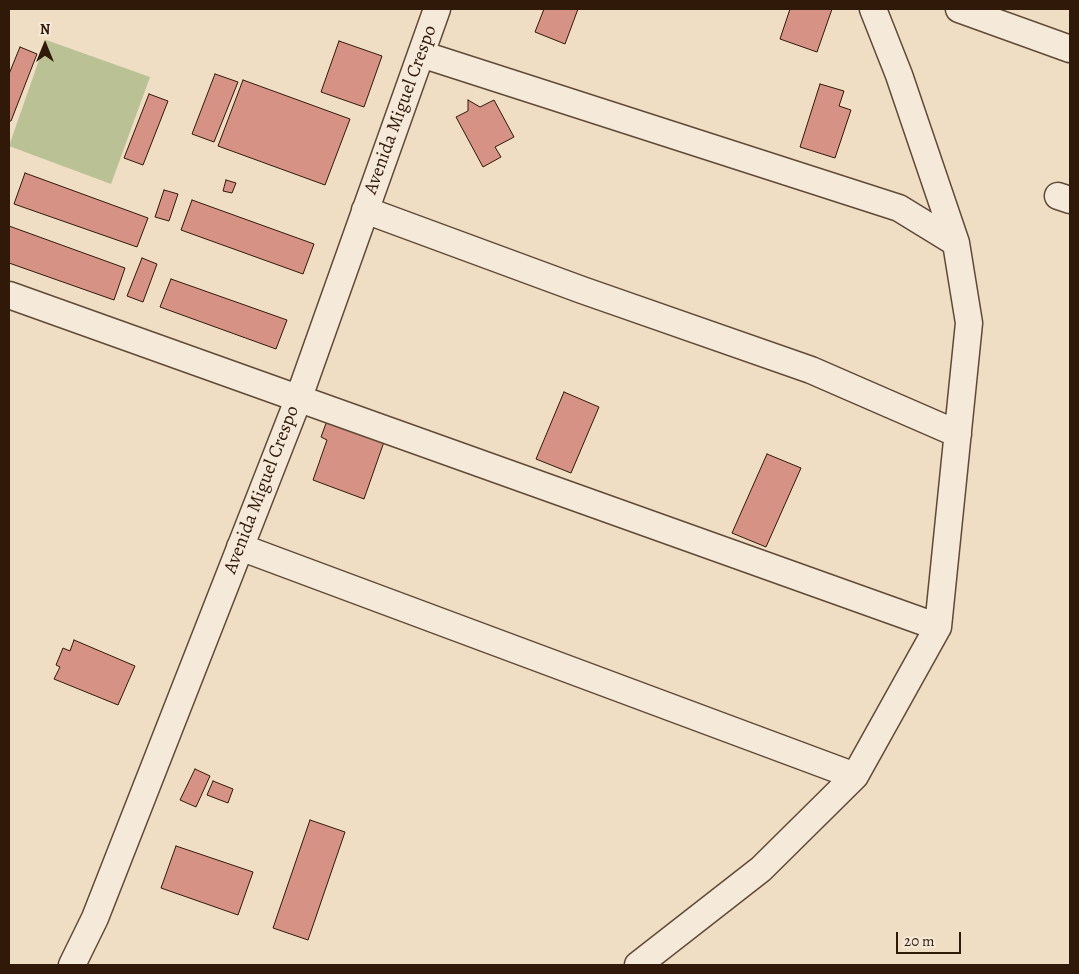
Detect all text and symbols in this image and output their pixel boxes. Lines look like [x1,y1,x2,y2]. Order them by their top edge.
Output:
north arrow [20,20,70,70]
text: N [40,20,50,39]
street label: Avenida Miguel Crespo [360,22,442,198]
street label: Avenida Miguel Crespo [219,403,305,577]
scale bar [899,922,964,954]
text: 20 m [904,931,935,951]

